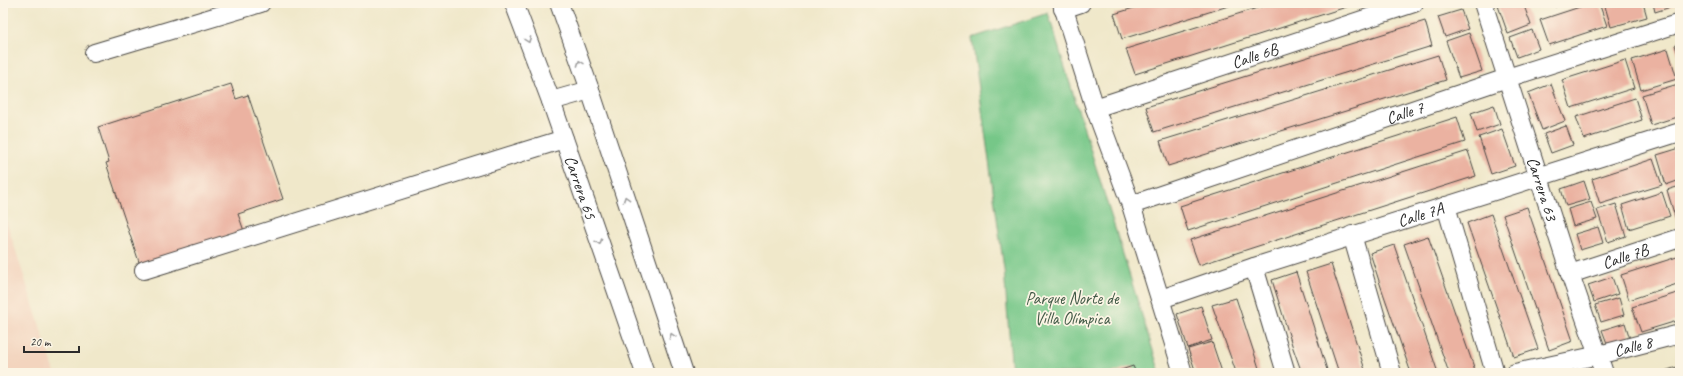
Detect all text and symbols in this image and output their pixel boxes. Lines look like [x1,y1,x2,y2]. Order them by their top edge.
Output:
one-way arrow [524,36,532,43]
street label: Calle 6B [1229,38,1281,73]
one-way arrow [577,60,585,67]
street label: Calle 7 [1383,96,1428,129]
street label: Carrera 65 [560,153,602,223]
street label: Carrera 63 [1523,154,1563,224]
one-way arrow [623,196,631,203]
street label: Calle 7A [1395,197,1447,231]
one-way arrow [594,238,602,245]
street label: Calle 7B [1599,238,1652,273]
park label: Parque Norte de Villa Olímpica [1026,288,1120,329]
scale bar [24,328,79,354]
street label: Calle 8 [1612,331,1657,361]
one-way arrow [668,333,677,340]
text: 20 m [30,334,52,350]

